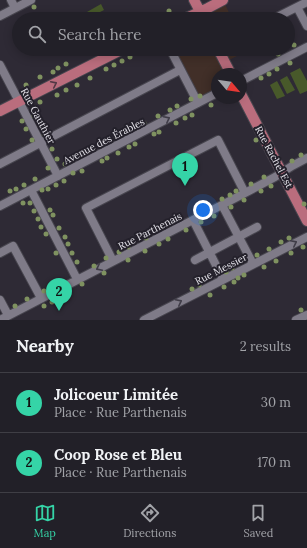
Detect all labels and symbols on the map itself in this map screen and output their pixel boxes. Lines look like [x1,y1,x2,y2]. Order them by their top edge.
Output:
north arrow [211,68,247,104]
one-way arrow [50,81,57,88]
street label: Rue Gauthier [18,86,58,147]
street label: Avenue des Érables [60,115,147,168]
one-way arrow [163,116,170,124]
street label: Rue Rachel Est [252,124,296,190]
pin: 1 [172,153,198,186]
your location [193,200,213,220]
street label: Rue Parthenais [116,209,184,253]
one-way arrow [290,240,298,248]
street label: Rue Messier [193,250,250,288]
one-way arrow [95,263,103,271]
pin: 2 [46,278,72,311]
one-way arrow [174,299,182,307]

